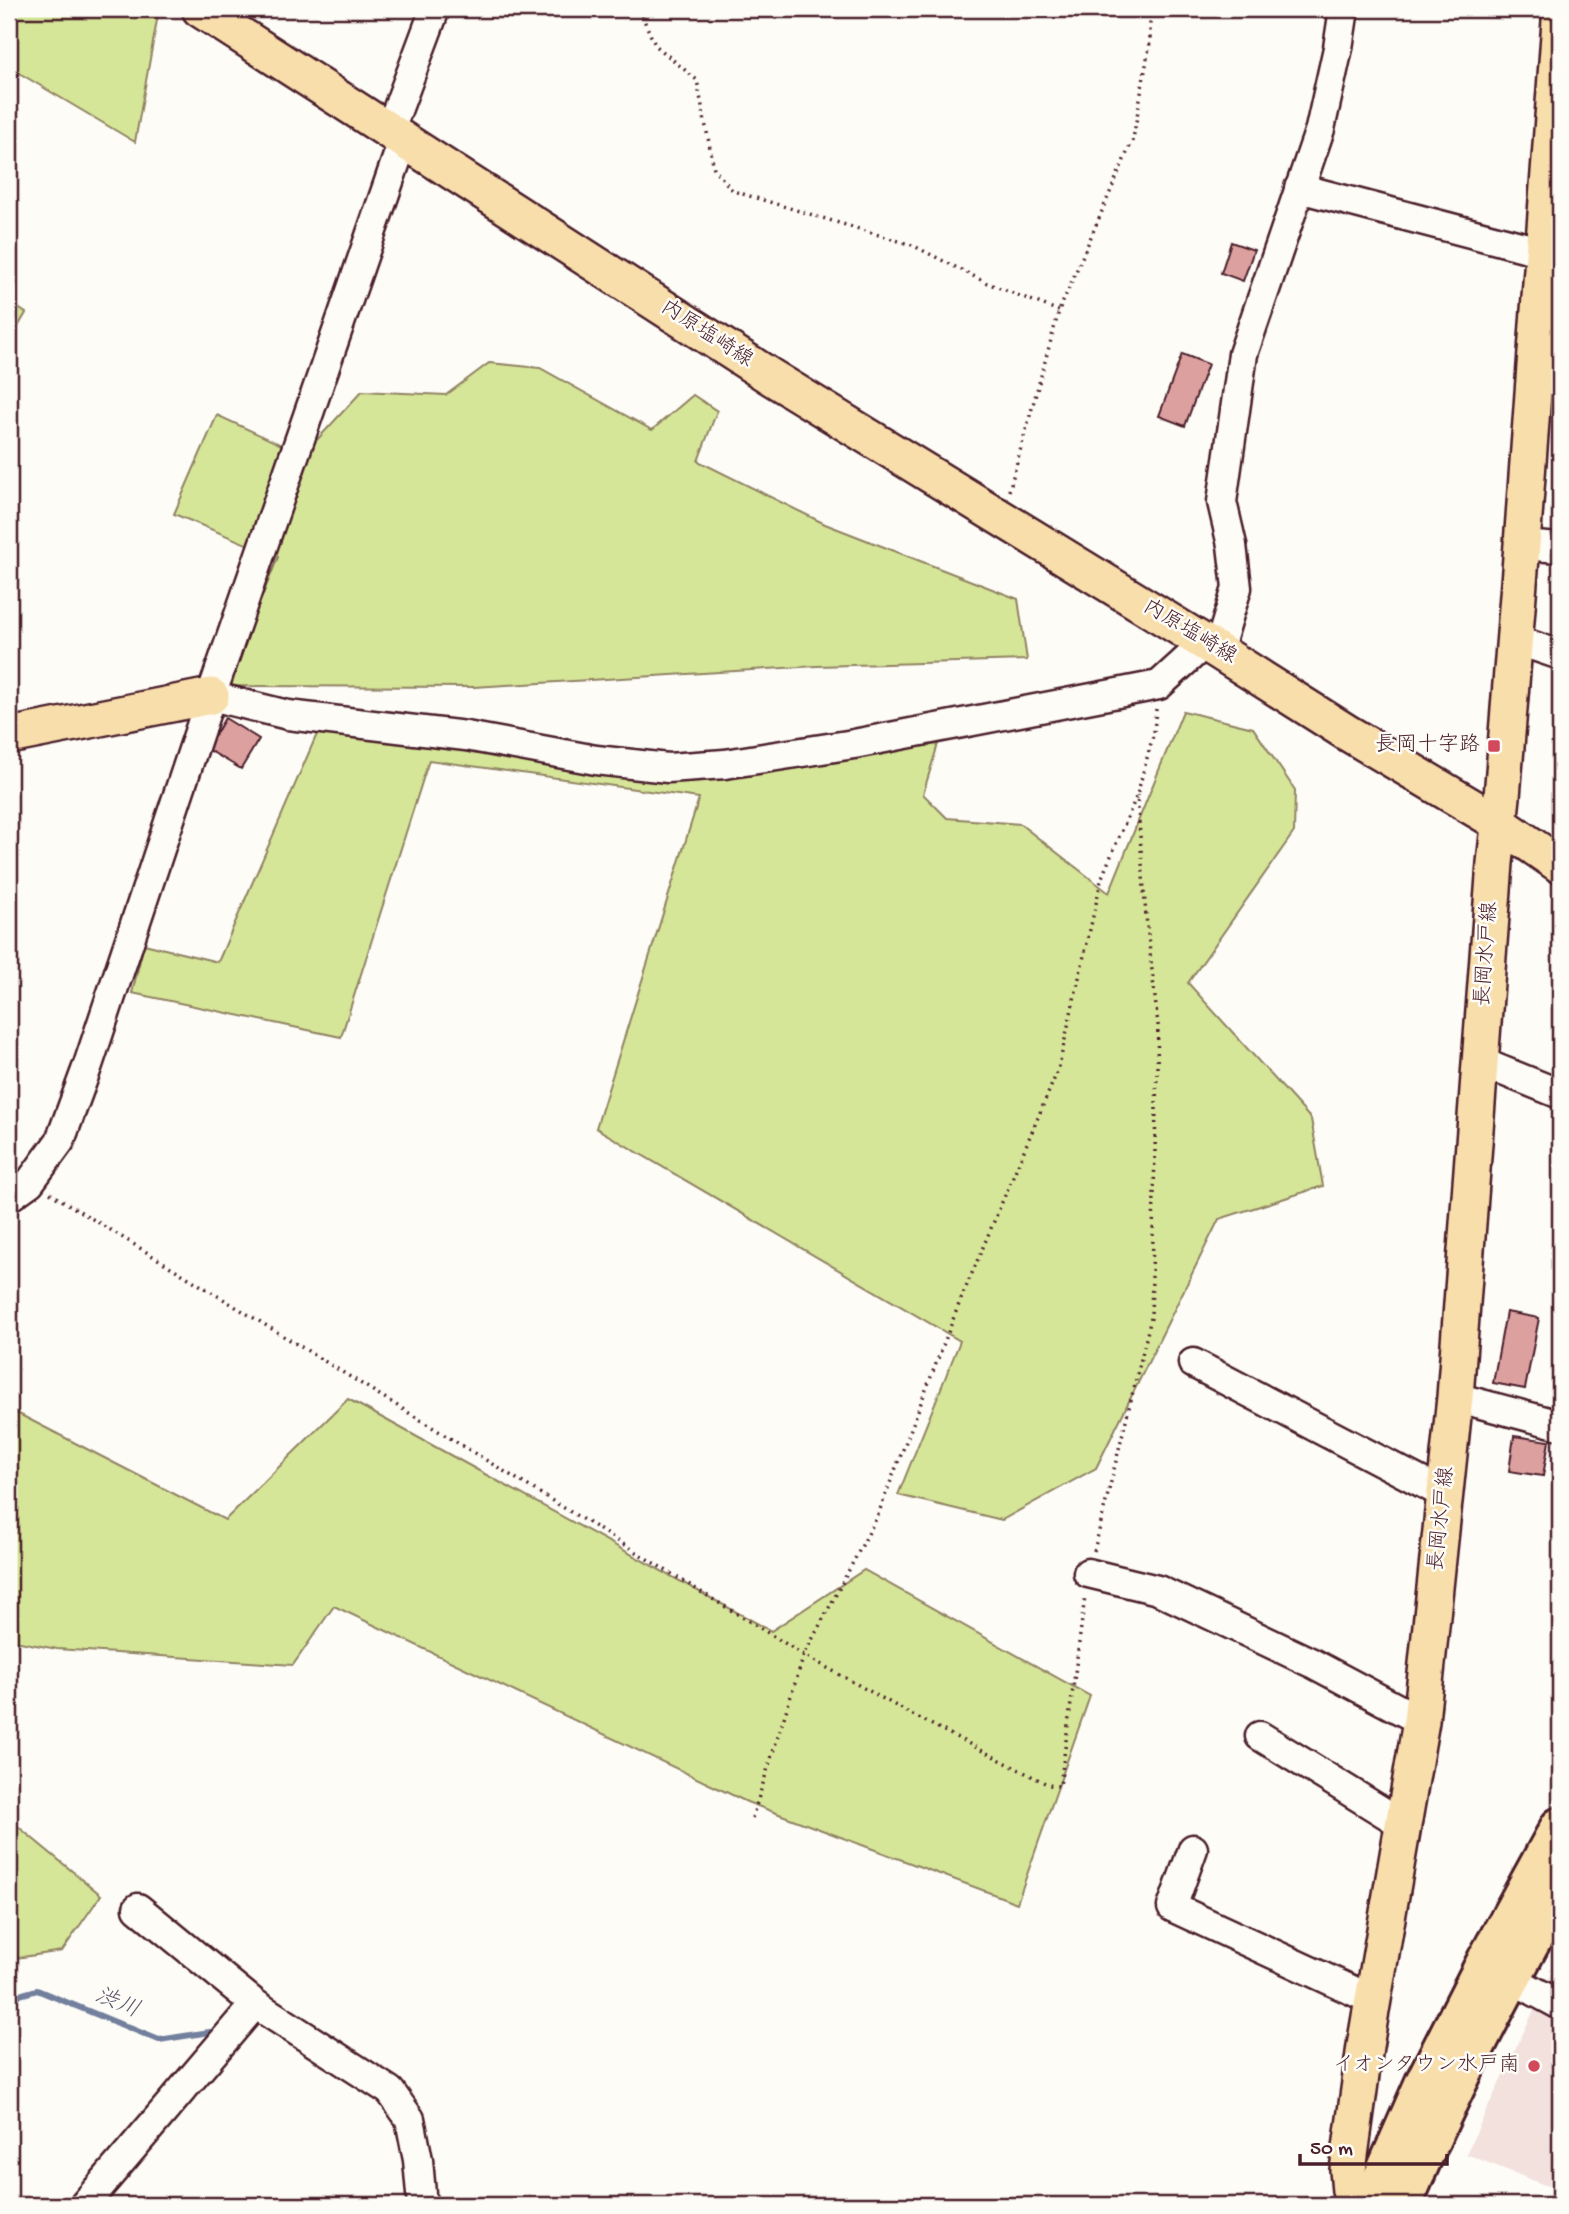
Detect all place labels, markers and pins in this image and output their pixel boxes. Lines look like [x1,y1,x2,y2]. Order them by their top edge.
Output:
place label: 長岡十字路 [1375,733,1480,759]
marker: 長岡十字路 [1486,738,1502,754]
place label: イオンタウン水戸南 [1333,2052,1520,2079]
marker: イオンタウン水戸南 [1526,2058,1542,2074]

